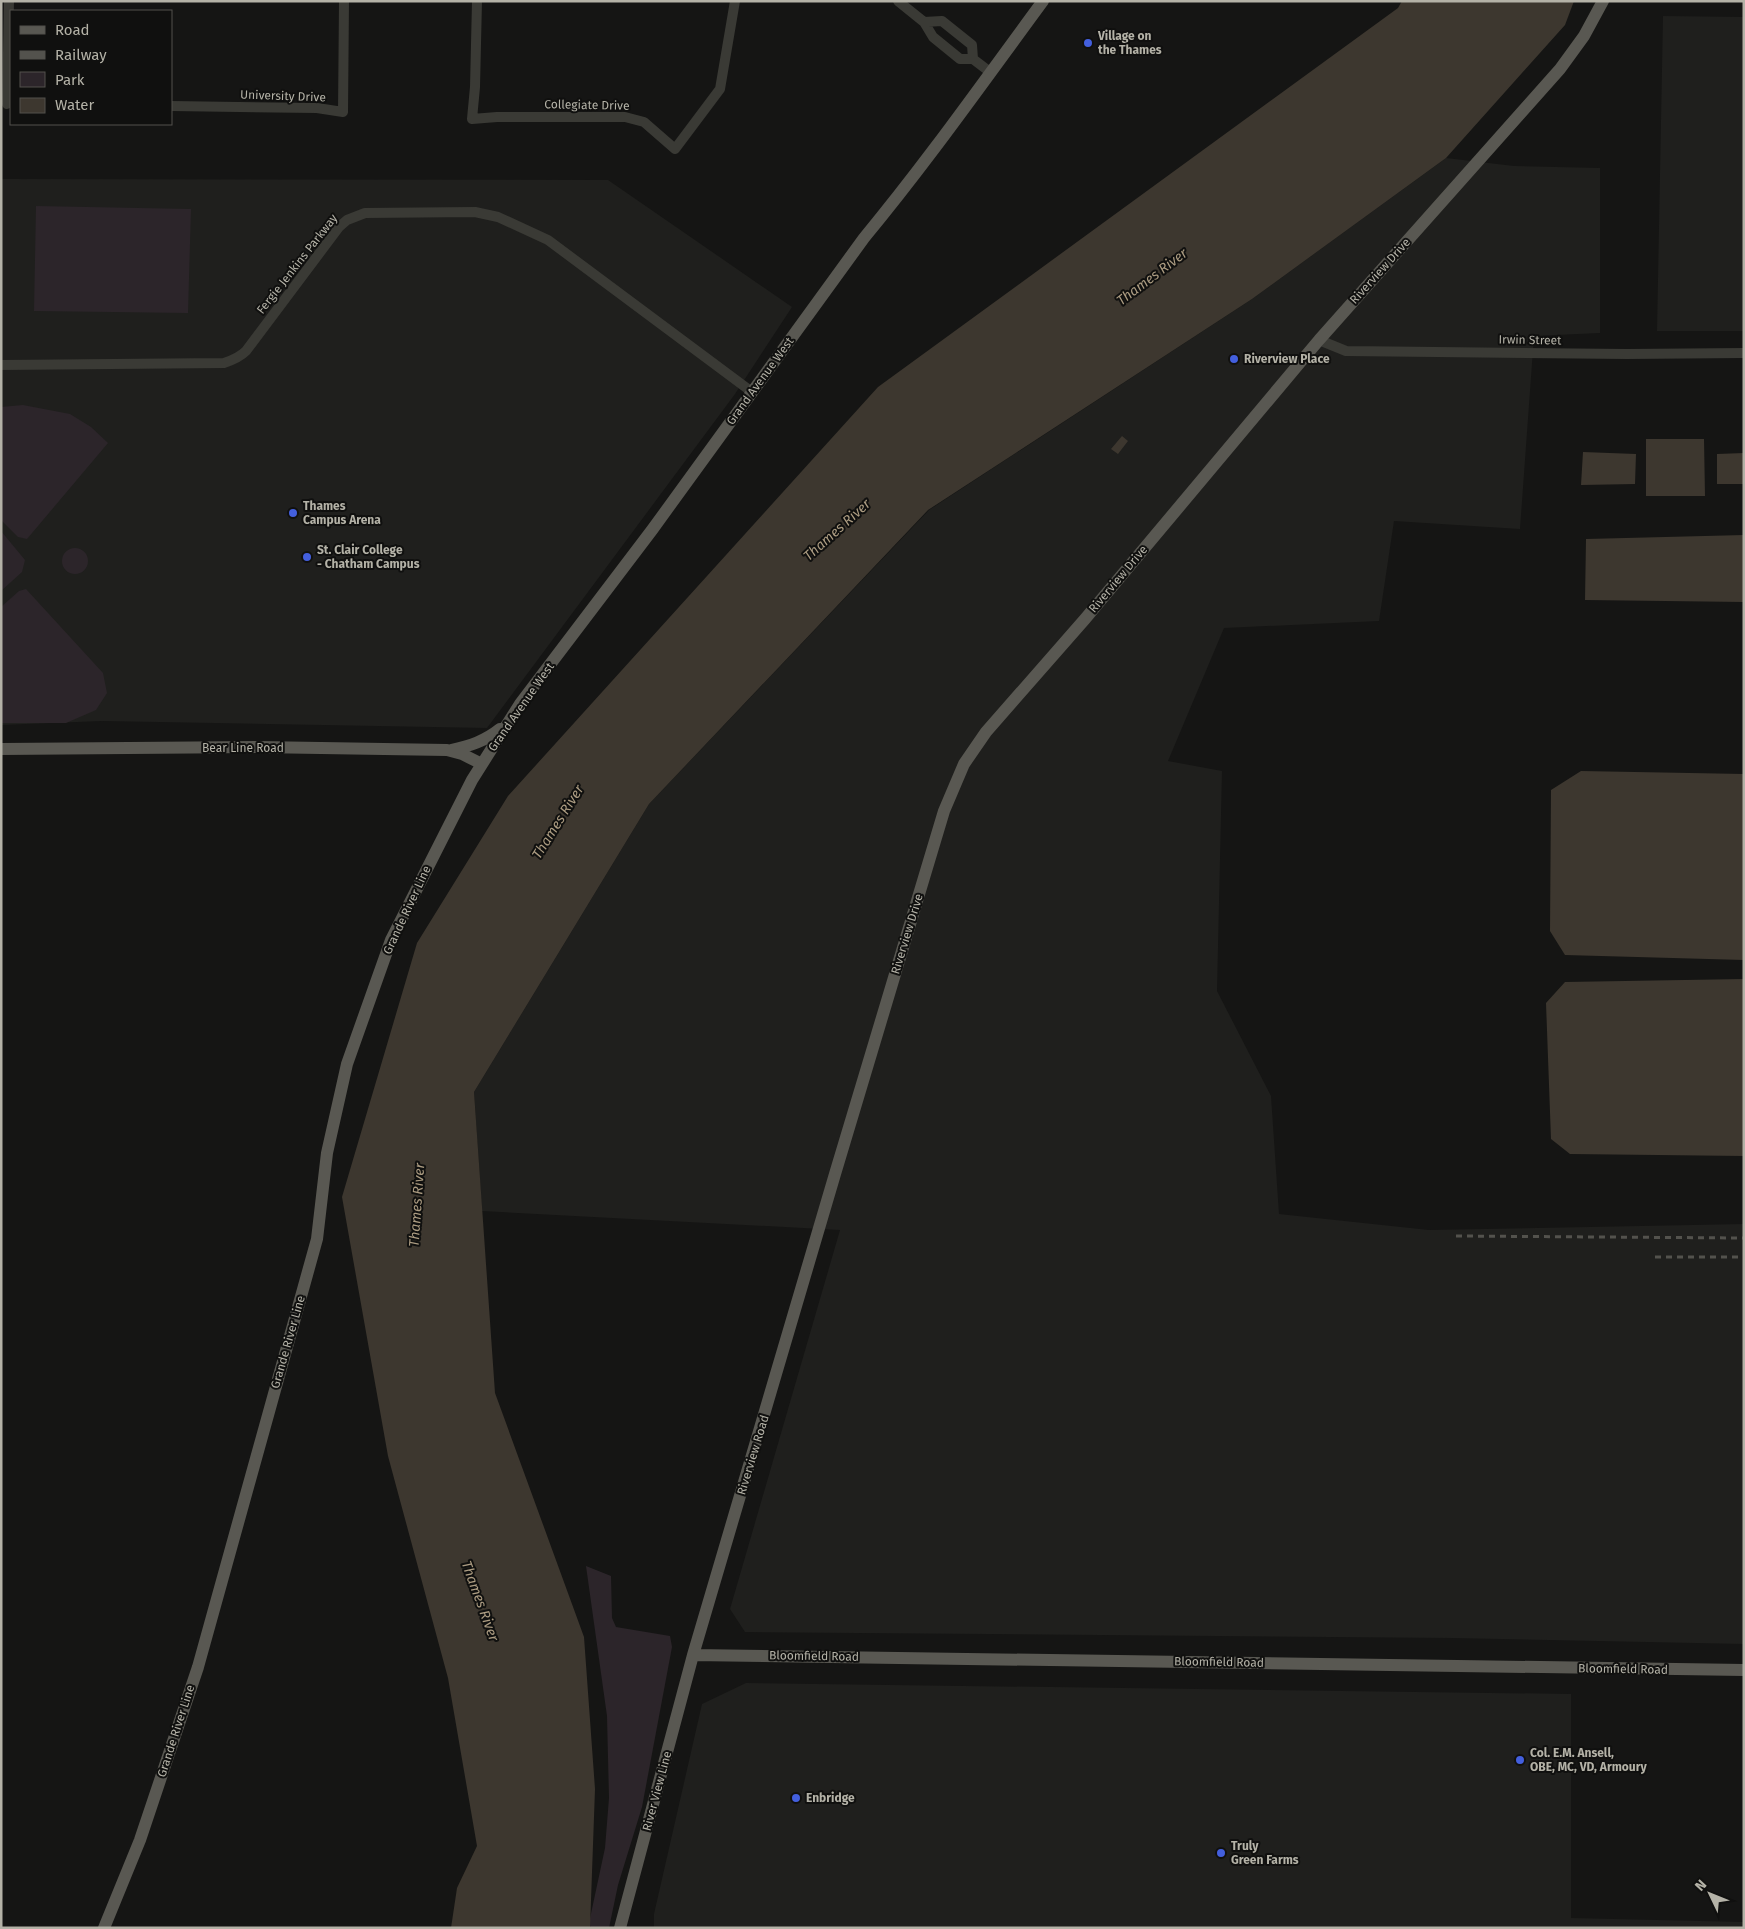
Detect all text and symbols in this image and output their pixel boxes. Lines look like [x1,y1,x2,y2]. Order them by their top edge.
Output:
legend [10,10,172,125]
text: Road [55,21,90,39]
place label: Village on the Thames [1097,29,1162,57]
marker: Village on the Thames [1082,37,1094,49]
text: Railway [55,46,107,64]
text: Park [55,71,85,89]
street label: University Drive [240,88,326,104]
text: Water [55,96,94,114]
street label: Collegiate Drive [544,97,630,113]
street label: Fergie Jenkins Parkway [254,211,340,317]
street label: Riverview Drive [1347,235,1413,307]
water label: Thames River [1113,245,1191,309]
street label: Irwin Street [1498,332,1562,348]
street label: Grand Avenue West [723,334,797,428]
place label: Riverview Place [1244,352,1330,366]
marker: Riverview Place [1228,353,1240,365]
water label: Thames River [800,495,874,564]
place label: Thames Campus Arena [303,499,381,527]
marker: Thames Campus Arena [287,507,299,519]
place label: St. Clair College - Chatham Campus [317,543,420,571]
street label: Riverview Drive [1086,543,1150,615]
marker: St. Clair College - Chatham Campus [301,551,313,563]
street label: Grand Avenue West [485,659,557,754]
street label: Bear Line Road [202,741,284,755]
water label: Thames River [529,781,588,862]
street label: Grande River Line [380,864,434,956]
street label: Riverview Drive [888,892,926,976]
water label: Thames River [406,1162,428,1248]
street label: Grande River Line [268,1294,308,1390]
street label: Riverview Road [734,1413,772,1497]
water label: Thames River [458,1559,503,1644]
street label: Bloomfield Road [769,1648,859,1664]
street label: Bloomfield Road [1174,1654,1264,1670]
street label: Bloomfield Road [1578,1661,1668,1677]
street label: Grande River Line [155,1683,197,1779]
place label: Col. E.M. Ansell, OBE, MC, VD, Armoury [1530,1746,1648,1774]
street label: River View Line [640,1750,674,1832]
marker: Col. E.M. Ansell, OBE, MC, VD, Armoury [1514,1754,1526,1766]
place label: Enbridge [806,1791,855,1805]
marker: Enbridge [790,1792,802,1804]
place label: Truly Green Farms [1231,1839,1299,1867]
marker: Truly Green Farms [1215,1847,1227,1859]
north arrow [1685,1869,1735,1919]
text: N [1691,1876,1710,1895]

